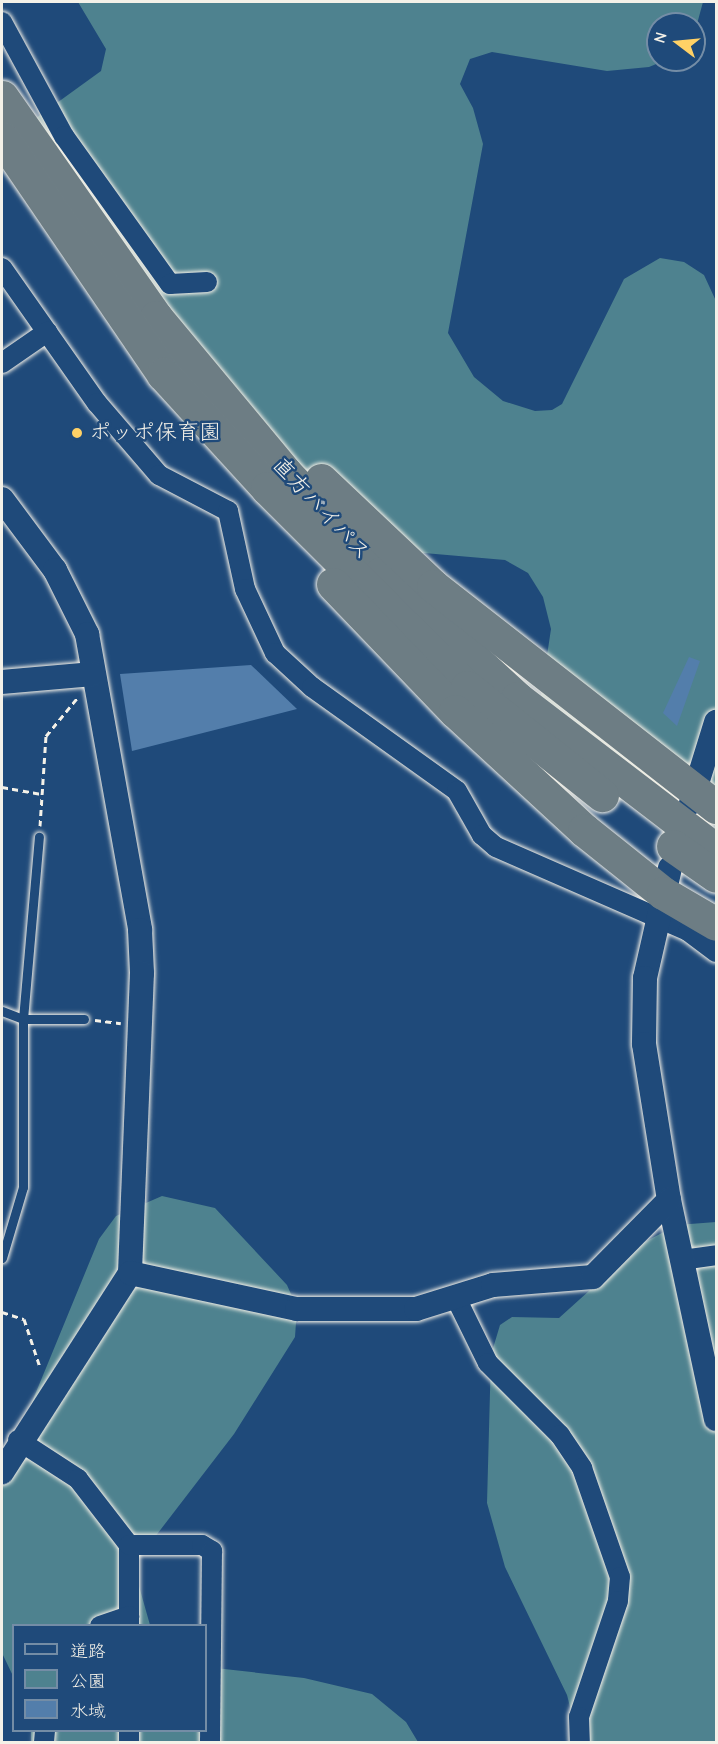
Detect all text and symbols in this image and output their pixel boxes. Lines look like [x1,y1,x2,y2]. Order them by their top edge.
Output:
north arrow [646,12,706,72]
text: N [651,30,671,45]
place label: ポッポ保育園 [89,420,221,446]
marker: ポッポ保育園 [70,426,84,440]
street label: 直方バイパス [266,452,376,566]
legend [12,1624,207,1732]
text: 道路 [70,1641,106,1662]
text: 公園 [70,1671,106,1692]
text: 水域 [70,1701,106,1722]

